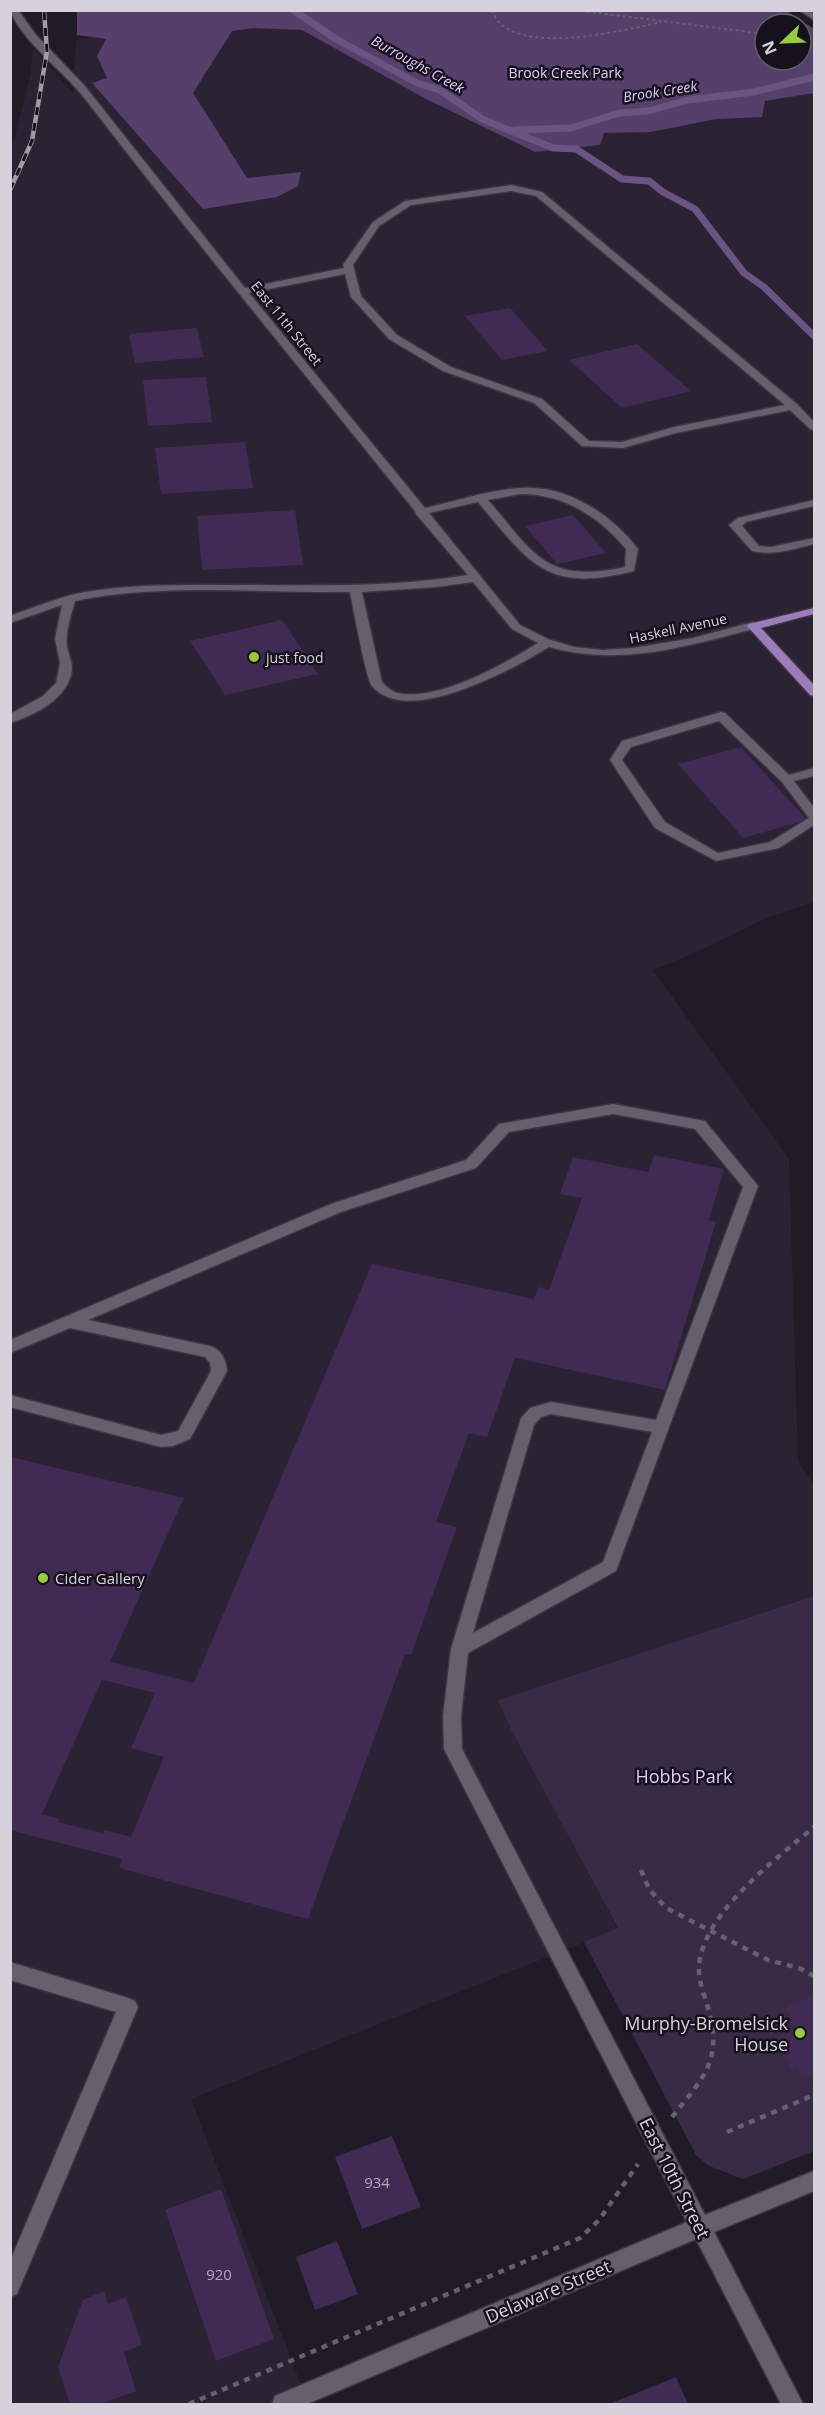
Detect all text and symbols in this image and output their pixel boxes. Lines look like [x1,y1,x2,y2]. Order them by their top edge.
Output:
north arrow [753,12,813,72]
water label: Burroughs Creek [368,31,469,98]
text: N [757,38,782,58]
park label: Brook Creek Park [508,63,622,82]
water label: Brook Creek [622,76,700,106]
street label: East 11th Street [247,277,327,369]
street label: Haskell Avenue [627,608,729,648]
place label: just food [265,648,324,667]
marker: just food [247,650,261,664]
place label: Cider Gallery [55,1568,145,1588]
marker: Cider Gallery [36,1571,50,1585]
park label: Hobbs Park [635,1764,733,1788]
place label: Murphy-Bromelsick House [624,2011,789,2056]
marker: Murphy-Bromelsick House [793,2026,807,2040]
street label: East 10th Street [634,2113,716,2243]
house number: 934 [364,2172,390,2192]
street label: Delaware Street [482,2254,614,2328]
house number: 920 [206,2264,232,2284]

